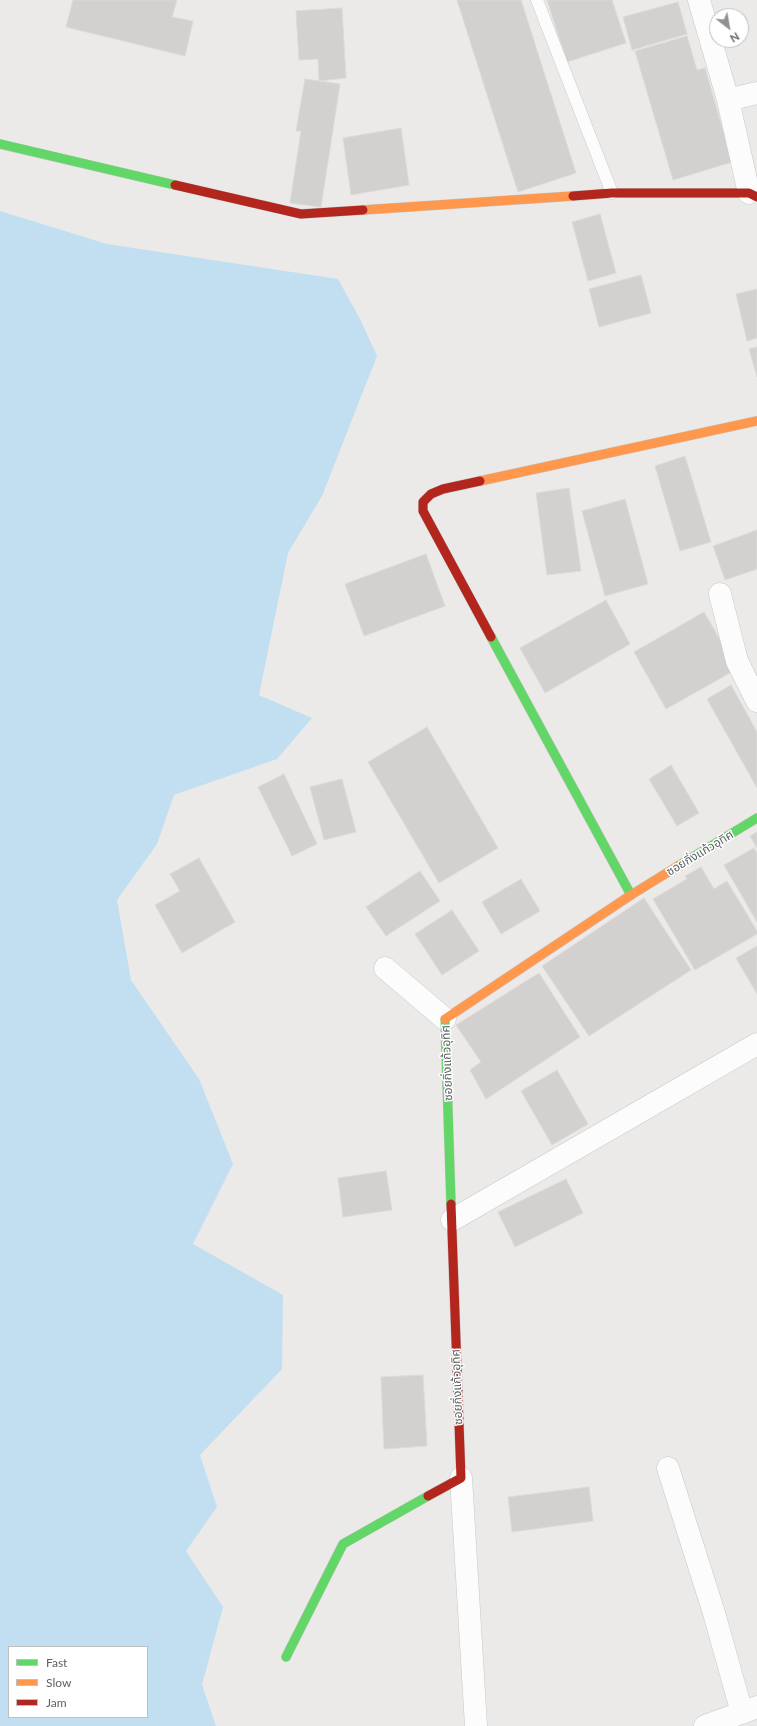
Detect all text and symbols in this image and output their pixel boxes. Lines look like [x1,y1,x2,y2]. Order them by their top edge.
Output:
north arrow [709,8,749,48]
text: N [728,30,742,46]
street label: ซอยกิ่งแก้วอุทิศ [664,827,736,879]
street label: ซอยกิ่งแก้วอุทิศ [438,1025,456,1101]
street label: ซอยกิ่งแก้วอุทิศ [448,1349,466,1425]
legend [8,1646,148,1718]
text: Fast [46,1655,67,1670]
text: Slow [46,1675,71,1690]
text: Jam [46,1695,67,1710]

